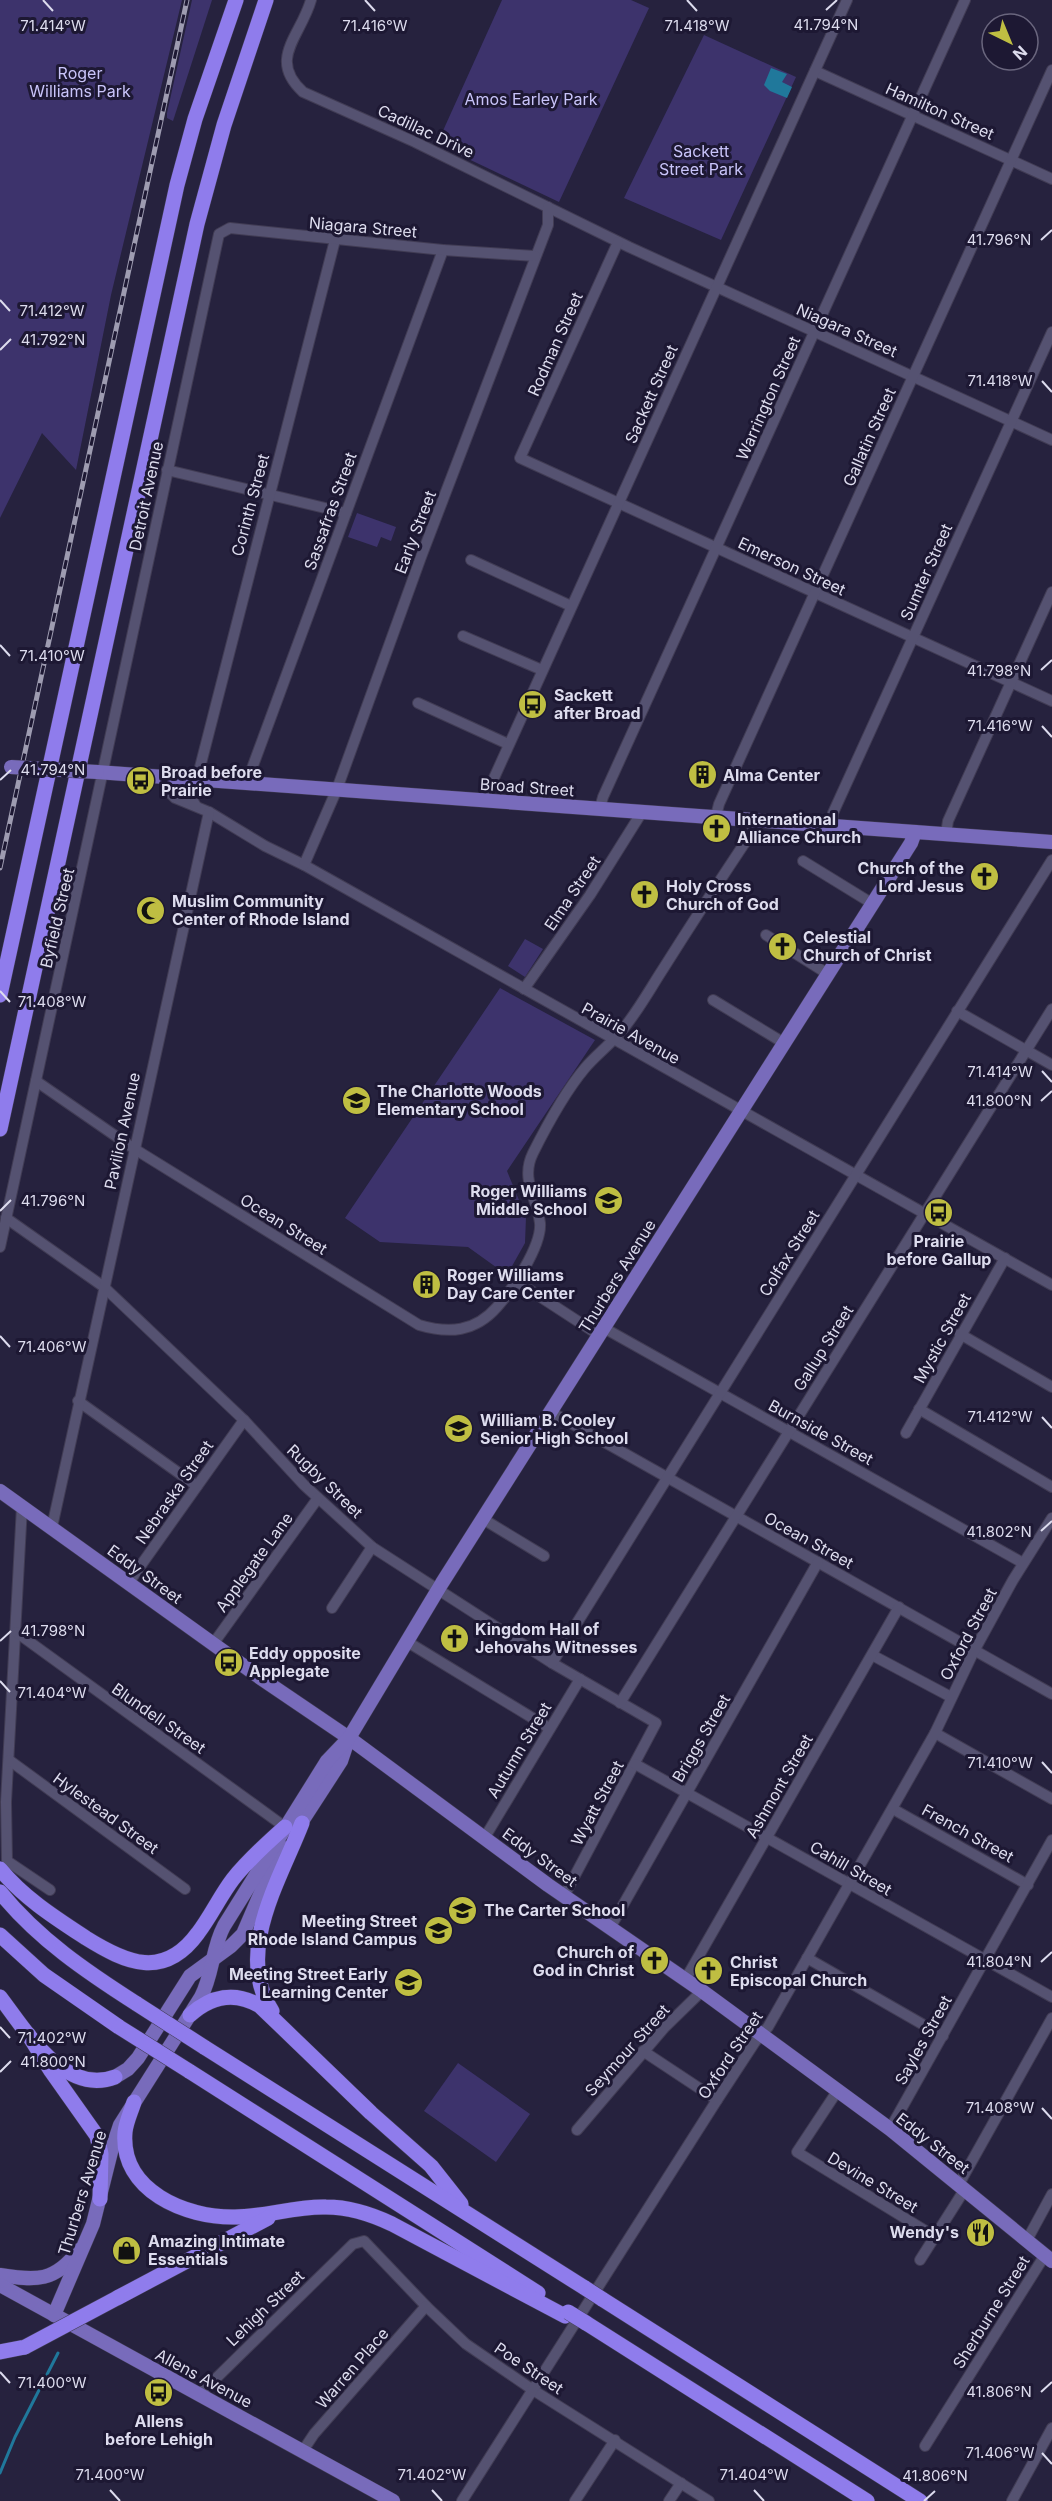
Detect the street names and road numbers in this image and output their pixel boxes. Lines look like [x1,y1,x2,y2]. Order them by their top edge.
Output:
street label: Hamilton Street [883,78,997,144]
street label: Cadillac Drive [374,100,478,162]
street label: Niagara Street [308,212,418,242]
street label: Rodman Street [523,289,587,399]
street label: Niagara Street [793,299,901,361]
street label: Warrington Street [732,333,804,463]
street label: Sackett Street [620,342,682,446]
street label: Gallatin Street [838,385,900,489]
street label: Detroit Avenue [125,439,167,553]
street label: Sassafras Street [299,449,361,573]
street label: Corinth Street [227,452,273,558]
street label: Early Street [390,488,440,576]
street label: Sumter Street [896,521,956,623]
street label: Emerson Street [735,532,849,600]
street label: Broad Street [479,774,575,800]
street label: Elma Street [540,852,604,934]
street label: Byfield Street [36,866,78,970]
street label: Prairie Avenue [578,998,684,1068]
street label: Pavilion Avenue [100,1071,144,1191]
street label: Ocean Street [237,1189,331,1259]
street label: Colfax Street [754,1206,824,1300]
street label: Thurbers Avenue [574,1216,660,1336]
street label: Mystic Street [909,1289,975,1387]
street label: Gallup Street [789,1301,857,1395]
street label: Burnside Street [765,1395,877,1469]
street label: Nebraska Street [131,1436,217,1548]
street label: Rugby Street [283,1440,367,1522]
street label: Ocean Street [761,1507,857,1573]
street label: Applegate Lane [211,1508,297,1616]
street label: Eddy Street [104,1540,186,1608]
street label: Oxford Street [935,1584,1001,1684]
street label: Blundell Street [108,1678,210,1758]
street label: Briggs Street [668,1690,734,1786]
street label: Autumn Street [483,1698,555,1802]
street label: Ashmont Street [741,1730,817,1842]
street label: Wyatt Street [566,1757,628,1849]
street label: Hylestead Street [49,1768,163,1858]
street label: French Street [919,1800,1017,1866]
street label: Eddy Street [499,1823,581,1891]
street label: Cahill Street [806,1836,896,1900]
street label: Sayles Street [890,1992,956,2088]
street label: Seymour Street [580,2000,674,2100]
street label: Oxford Street [693,2007,767,2103]
street label: Eddy Street [892,2108,974,2178]
street label: Thurbers Avenue [53,2128,111,2258]
street label: Devine Street [824,2147,922,2217]
street label: Sherburne Street [948,2252,1034,2372]
street label: Lehigh Street [222,2266,308,2350]
street label: Warren Place [311,2323,393,2413]
street label: Poe Street [491,2338,567,2398]
street label: Allens Avenue [152,2344,256,2412]

